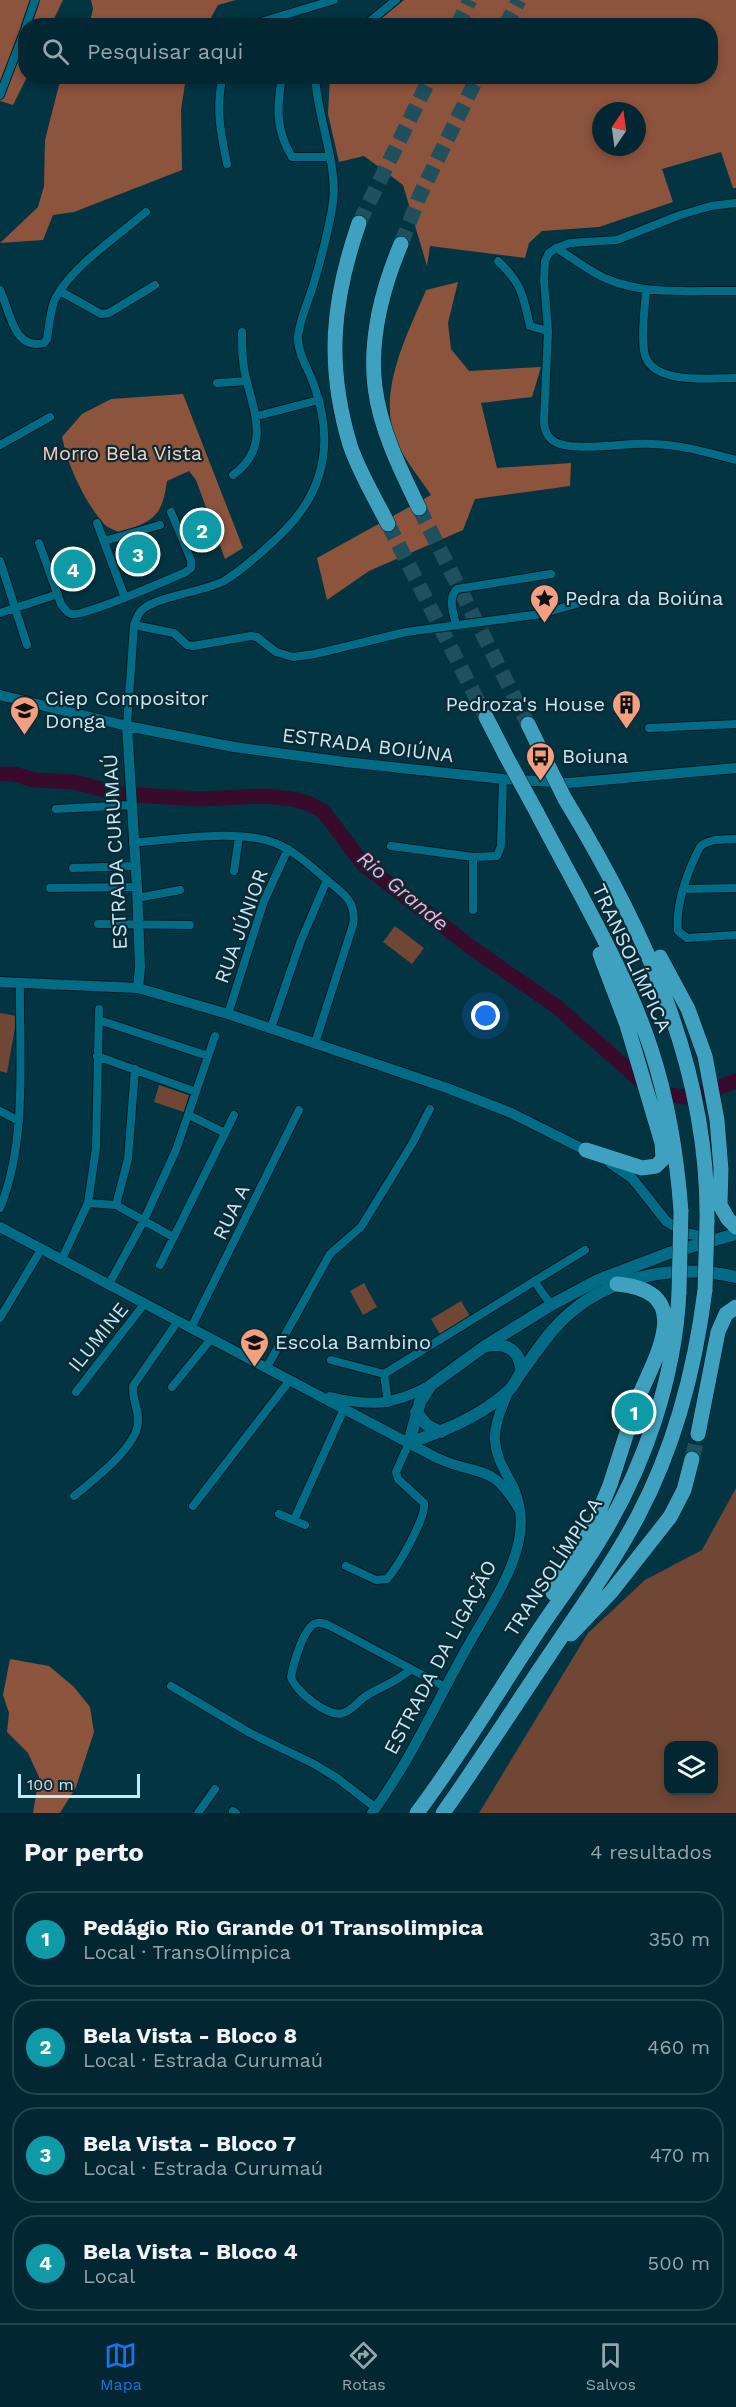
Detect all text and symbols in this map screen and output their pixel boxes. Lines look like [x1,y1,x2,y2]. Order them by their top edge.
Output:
search box [18,18,718,84]
icon: search [39,35,72,68]
text: Pesquisar aqui [87,39,243,64]
north arrow [592,102,646,156]
park label: Morro Bela Vista [42,441,202,465]
pin: 2 [182,508,222,552]
pin: 3 [118,532,158,576]
pin: 4 [54,546,92,592]
place icon: Pedra da Boiúna [528,582,560,624]
place label: Pedra da Boiúna [565,586,723,610]
place label: Ciep Compositor Donga [45,686,209,733]
building icon: Pedroza's House [610,688,642,730]
place label: Pedroza's House [445,692,605,716]
school or university icon: Ciep Compositor Donga [8,694,40,736]
street label: ESTRADA BOIÚNA [281,723,455,767]
bus stop icon: Boiuna [525,740,557,782]
place label: Boiuna [562,744,628,768]
street label: ESTRADA CURUMAÚ [98,753,132,951]
water label: Rio Grande [353,845,454,936]
street label: RUA JÚNIOR [209,865,273,987]
street label: TRANSOLÍMPICA [587,880,677,1036]
your location [471,1001,500,1030]
street label: RUA A [207,1180,255,1244]
street label: ILUMINE [63,1298,133,1376]
school or university icon: Escola Bambino [238,1326,270,1368]
place label: Escola Bambino [275,1330,431,1354]
pin: 1 [614,1390,654,1434]
street label: TRANSOLÍMPICA [499,1493,607,1641]
street label: ESTRADA DA LIGAÇÃO [379,1556,501,1758]
map controls [664,1741,718,1795]
button: layers [664,1741,718,1795]
scale bar [18,1771,140,1798]
text: 100 m [27,1775,74,1794]
text: Por perto [24,1837,144,1867]
text: 4 resultados [590,1840,712,1864]
text: Pedágio Rio Grande 01 Transolimpica [83,1915,483,1940]
text: 1 [41,1927,50,1951]
text: 350 m [648,1927,710,1951]
text: Local · TransOlímpica [83,1940,291,1964]
text: Bela Vista - Bloco 8 [83,2023,297,2048]
text: 2 [40,2035,51,2059]
text: 460 m [647,2035,710,2059]
text: Local · Estrada Curumaú [83,2048,323,2072]
text: Bela Vista - Bloco 7 [83,2131,296,2156]
text: 3 [40,2143,51,2167]
text: 470 m [650,2143,710,2167]
text: Local · Estrada Curumaú [83,2156,323,2180]
text: Bela Vista - Bloco 4 [83,2239,298,2264]
text: 4 [39,2251,52,2275]
text: 500 m [648,2251,710,2275]
text: Local [83,2264,135,2288]
tab: Mapa [100,2339,142,2394]
tab: Rotas [342,2339,386,2394]
tab: Salvos [586,2339,636,2394]

